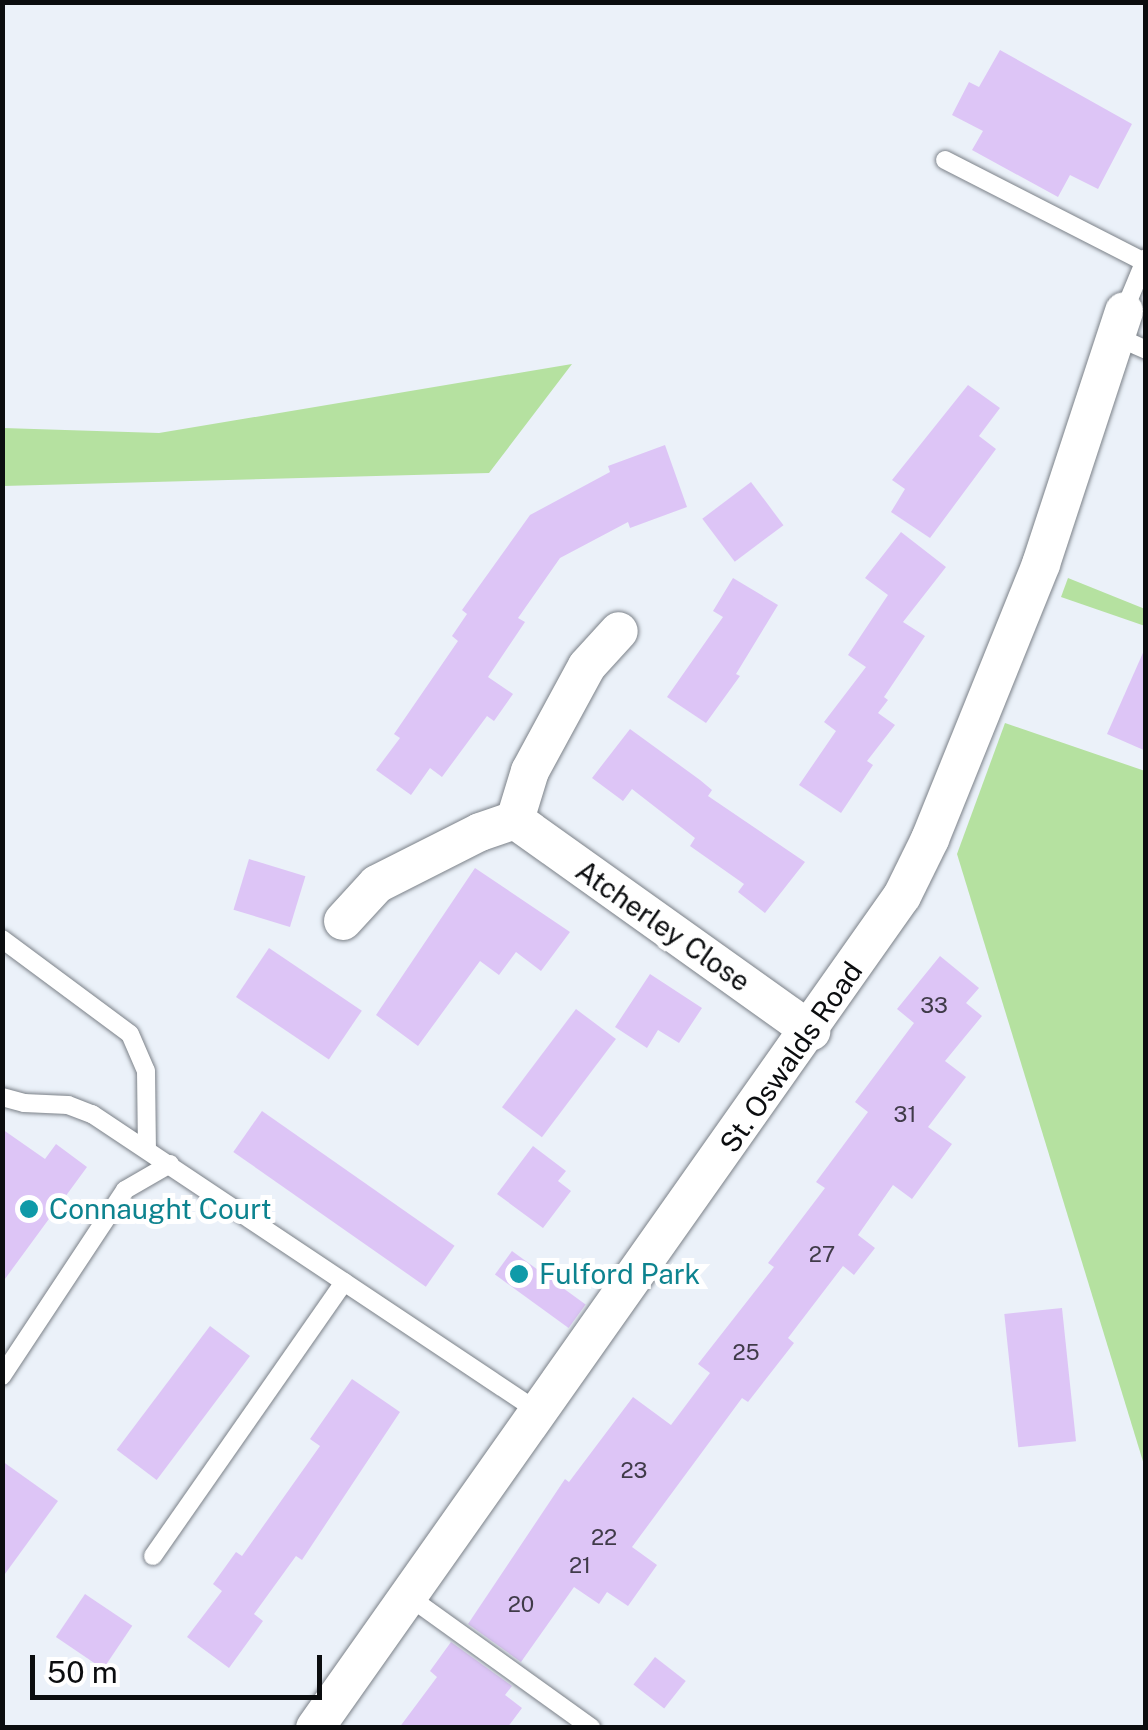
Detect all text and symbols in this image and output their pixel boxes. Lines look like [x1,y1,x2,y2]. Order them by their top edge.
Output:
street label: Atcherley Close [569,853,757,999]
street label: St. Oswalds Road [713,955,869,1159]
house number: 33 [920,993,948,1019]
house number: 31 [894,1102,916,1128]
place label: Connaught Court [49,1192,272,1226]
marker: Connaught Court [18,1198,40,1220]
house number: 27 [809,1242,835,1268]
place label: Fulford Park [539,1257,700,1291]
marker: Fulford Park [508,1263,530,1285]
house number: 25 [732,1340,760,1366]
house number: 23 [621,1458,647,1484]
house number: 22 [591,1525,617,1551]
house number: 21 [569,1553,591,1579]
house number: 20 [508,1592,534,1618]
scale bar [35,1635,328,1697]
text: 50 m [47,1654,118,1690]

